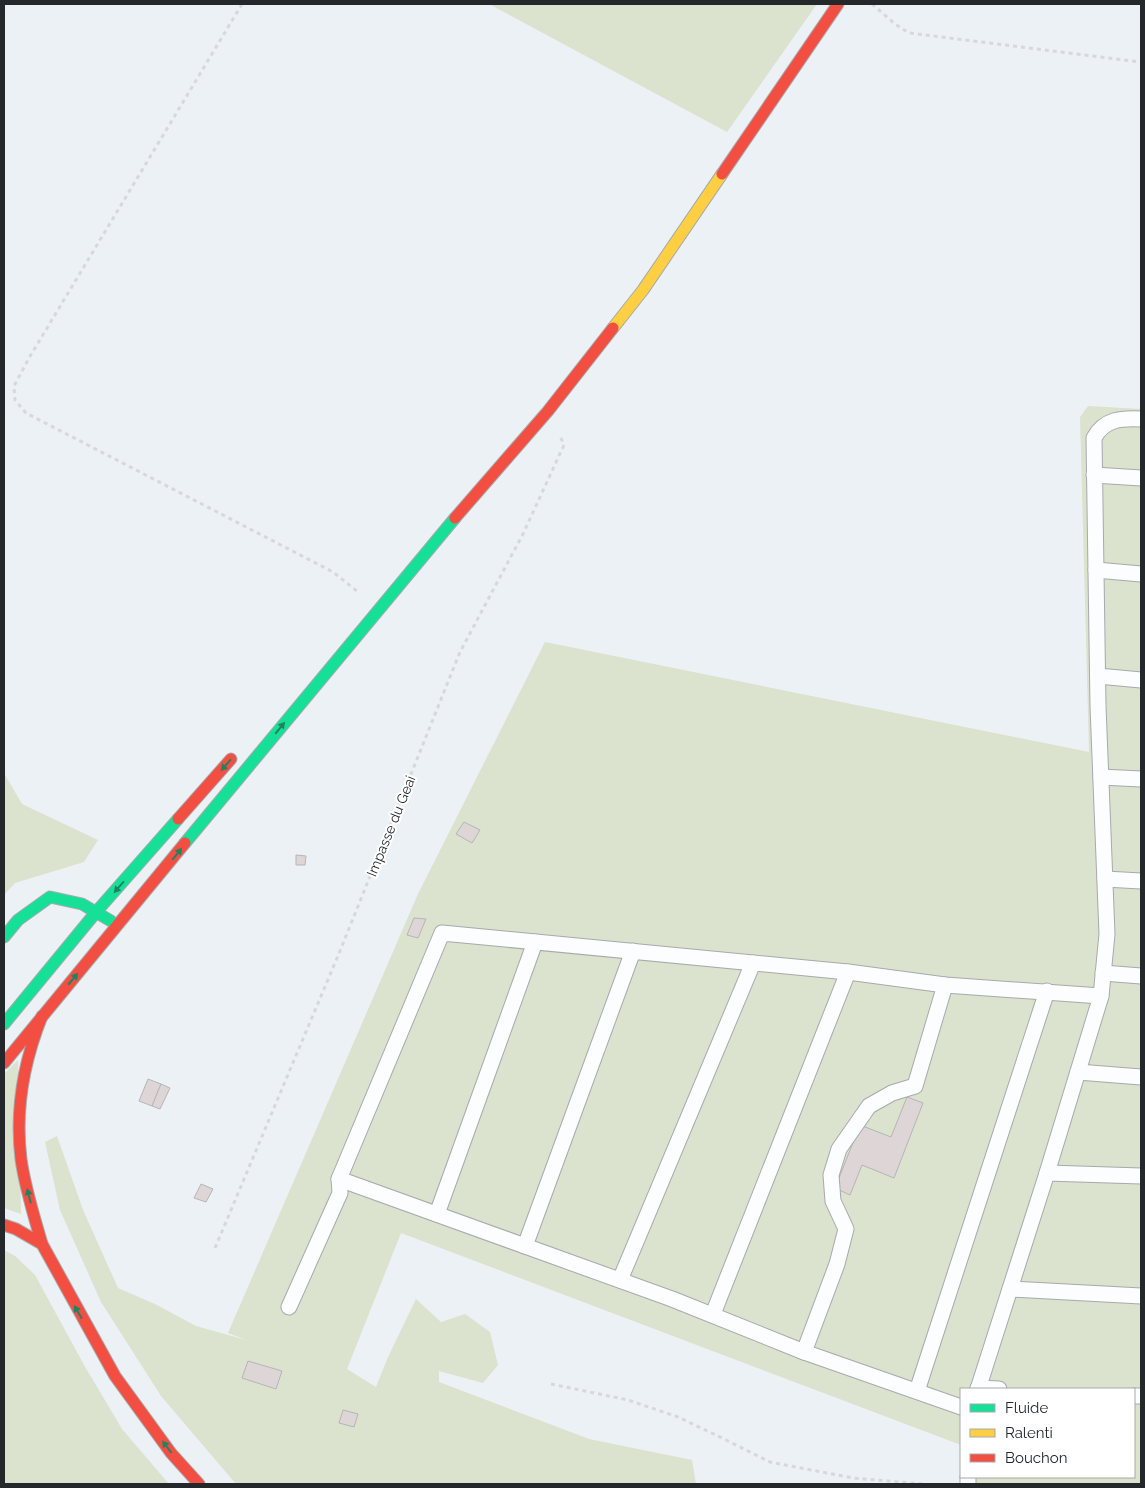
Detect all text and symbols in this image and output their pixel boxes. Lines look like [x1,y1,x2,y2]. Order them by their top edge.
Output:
one-way arrow [274,722,285,734]
one-way arrow [220,758,232,770]
street label: Impasse du Geai [363,773,419,879]
one-way arrow [171,847,182,860]
one-way arrow [113,880,125,892]
one-way arrow [67,973,79,985]
one-way arrow [25,1189,33,1204]
one-way arrow [74,1305,83,1318]
legend [960,1388,1135,1478]
text: Fluide [1005,1399,1048,1417]
text: Ralenti [1005,1424,1053,1442]
one-way arrow [162,1440,172,1454]
text: Bouchon [1005,1449,1067,1467]

